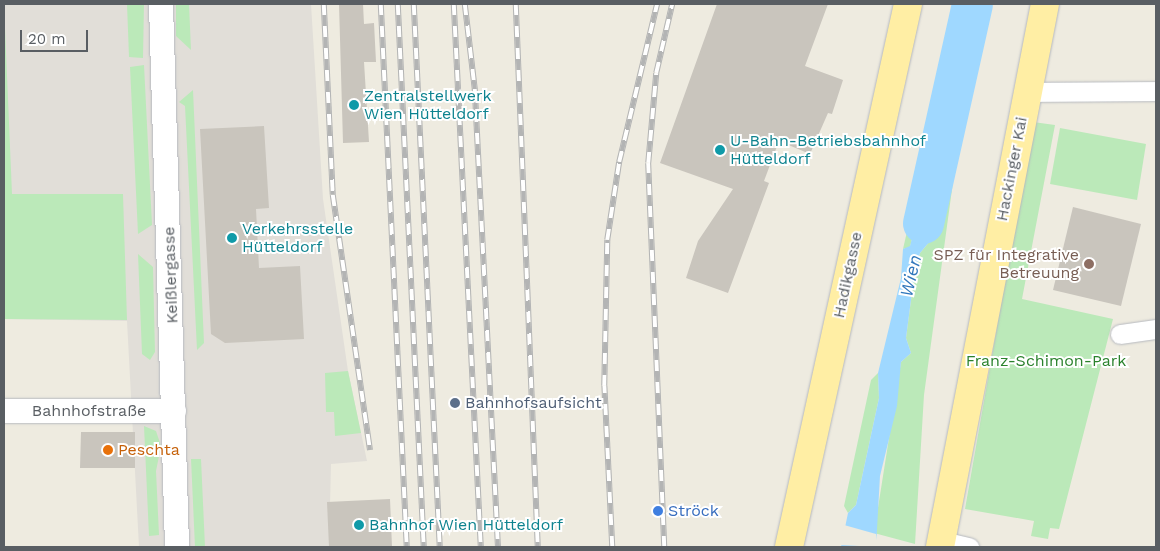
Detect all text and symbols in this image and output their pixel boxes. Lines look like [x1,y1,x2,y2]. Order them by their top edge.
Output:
scale bar [22,20,90,52]
text: 20 m [28,30,66,48]
place label: Zentralstellwerk Wien Hütteldorf [364,86,492,124]
marker: Zentralstellwerk Wien Hütteldorf [348,99,360,111]
street label: Hackinger Kai [992,115,1032,223]
place label: U-Bahn-Betriebsbahnhof Hütteldorf [730,131,926,169]
marker: U-Bahn-Betriebsbahnhof Hütteldorf [714,144,726,156]
place label: Verkehrsstelle Hütteldorf [242,219,353,257]
street label: Keißlergasse [160,226,182,324]
street label: Hadikgasse [829,230,867,320]
marker: Verkehrsstelle Hütteldorf [226,232,238,244]
place label: SPZ für Integrative Betreuung [933,245,1079,283]
water label: Wien [896,253,926,299]
marker: SPZ für Integrative Betreuung [1083,258,1095,270]
park label: Franz-Schimon-Park [966,351,1126,371]
place label: Bahnhofsaufsicht [465,393,602,413]
marker: Bahnhofsaufsicht [449,397,461,409]
street label: Bahnhofstraße [32,401,146,421]
place label: Peschta [118,440,180,460]
marker: Peschta [102,444,114,456]
place label: Ströck [668,501,719,521]
marker: Ströck [652,505,664,517]
place label: Bahnhof Wien Hütteldorf [369,515,564,535]
marker: Bahnhof Wien Hütteldorf [353,519,365,531]

